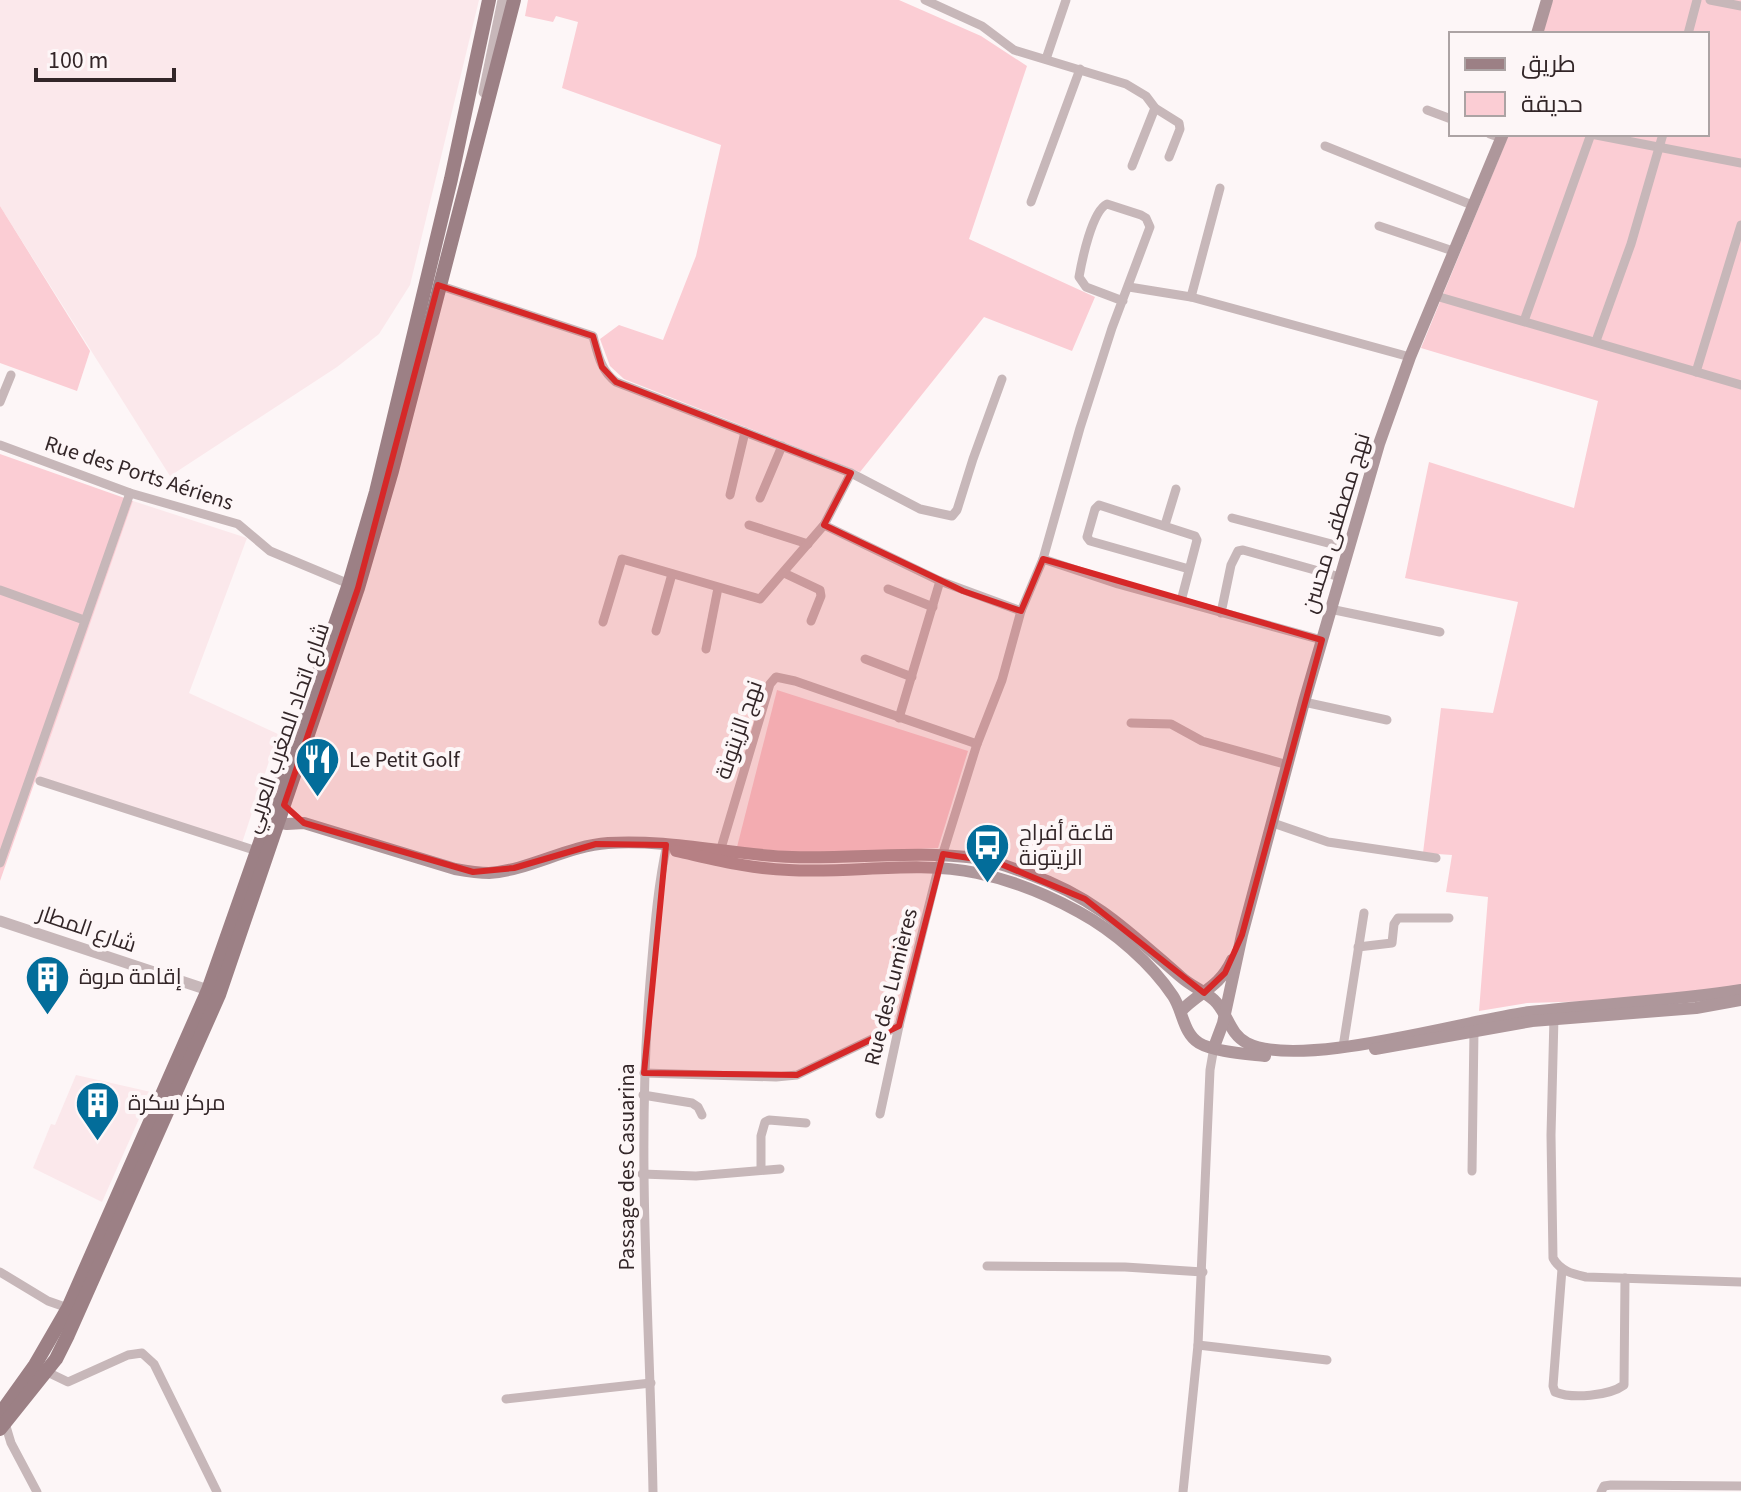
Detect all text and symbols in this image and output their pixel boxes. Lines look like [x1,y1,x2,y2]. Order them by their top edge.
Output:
scale bar [36,32,174,82]
legend [1449,32,1709,136]
text: 100 m [48,43,108,78]
text: طريق [1521,47,1576,82]
text: حديقة [1521,87,1583,122]
street label: Rue des Ports Aériens [40,427,238,519]
street label: نهج مصطفى محسن [1293,429,1379,617]
street label: شارع اتحاد المغرب العربي [236,618,338,838]
street label: نهج الزيتونة [707,676,771,784]
restaurant icon: Le Petit Golf [294,736,342,799]
place label: Le Petit Golf [349,744,461,776]
place label: قاعة أفراح الزيتونة [1019,817,1114,874]
bus stop icon: قاعة أفراح الزيتونة [964,822,1012,885]
street label: شارع المطار [31,897,141,961]
street label: Rue des Lumières [856,905,926,1069]
building icon: إقامة مروة [24,953,72,1016]
place label: إقامة مروة [79,961,182,993]
street label: Passage des Casuarina [611,1063,643,1271]
building icon: مركز سكرة [73,1079,121,1142]
place label: مركز سكرة [128,1087,226,1119]

